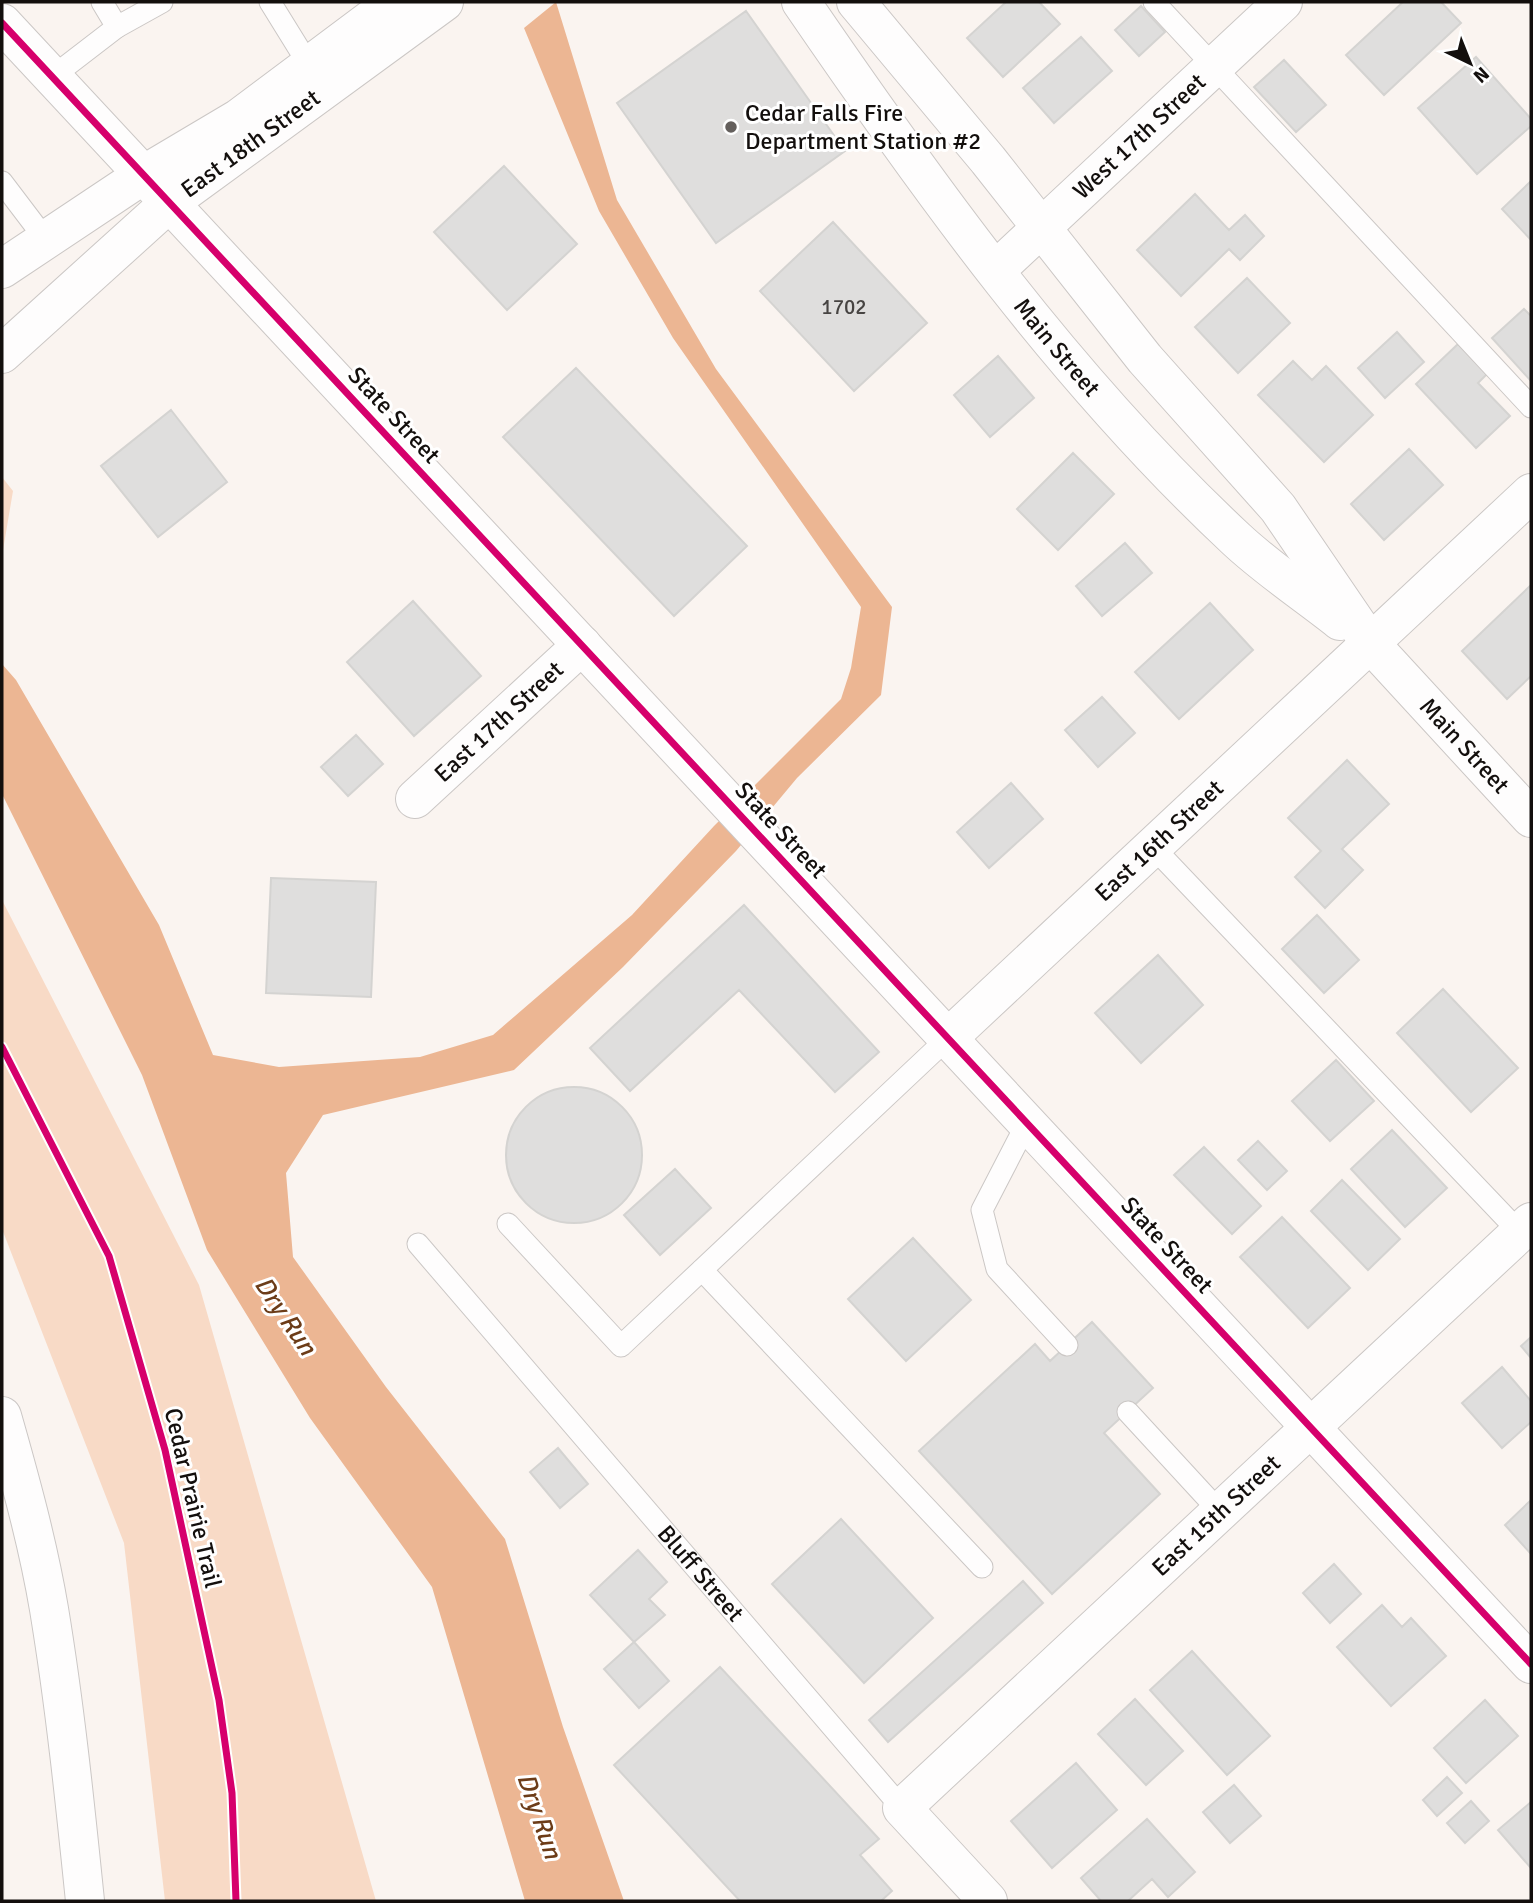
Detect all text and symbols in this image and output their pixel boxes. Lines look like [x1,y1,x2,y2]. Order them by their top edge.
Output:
north arrow [1435,28,1505,98]
text: N [1468,61,1494,88]
street label: West 17th Street [1067,67,1212,206]
street label: East 18th Street [175,83,326,204]
place label: Cedar Falls Fire Department Station #2 [745,98,981,156]
marker: Cedar Falls Fire Department Station #2 [723,119,739,135]
street label: Main Street [1007,292,1107,403]
house number: 1702 [821,294,867,320]
street label: State Street [342,360,446,470]
street label: East 17th Street [428,655,570,789]
street label: Main Street [1413,692,1516,800]
street label: East 16th Street [1089,773,1230,908]
street label: State Street [729,775,833,885]
street label: State Street [1115,1190,1219,1300]
water label: Dry Run [247,1270,323,1362]
street label: Cedar Prairie Trail [158,1405,228,1591]
street label: East 15th Street [1146,1448,1287,1583]
street label: Bluff Street [651,1519,750,1628]
water label: Dry Run [509,1769,569,1864]

